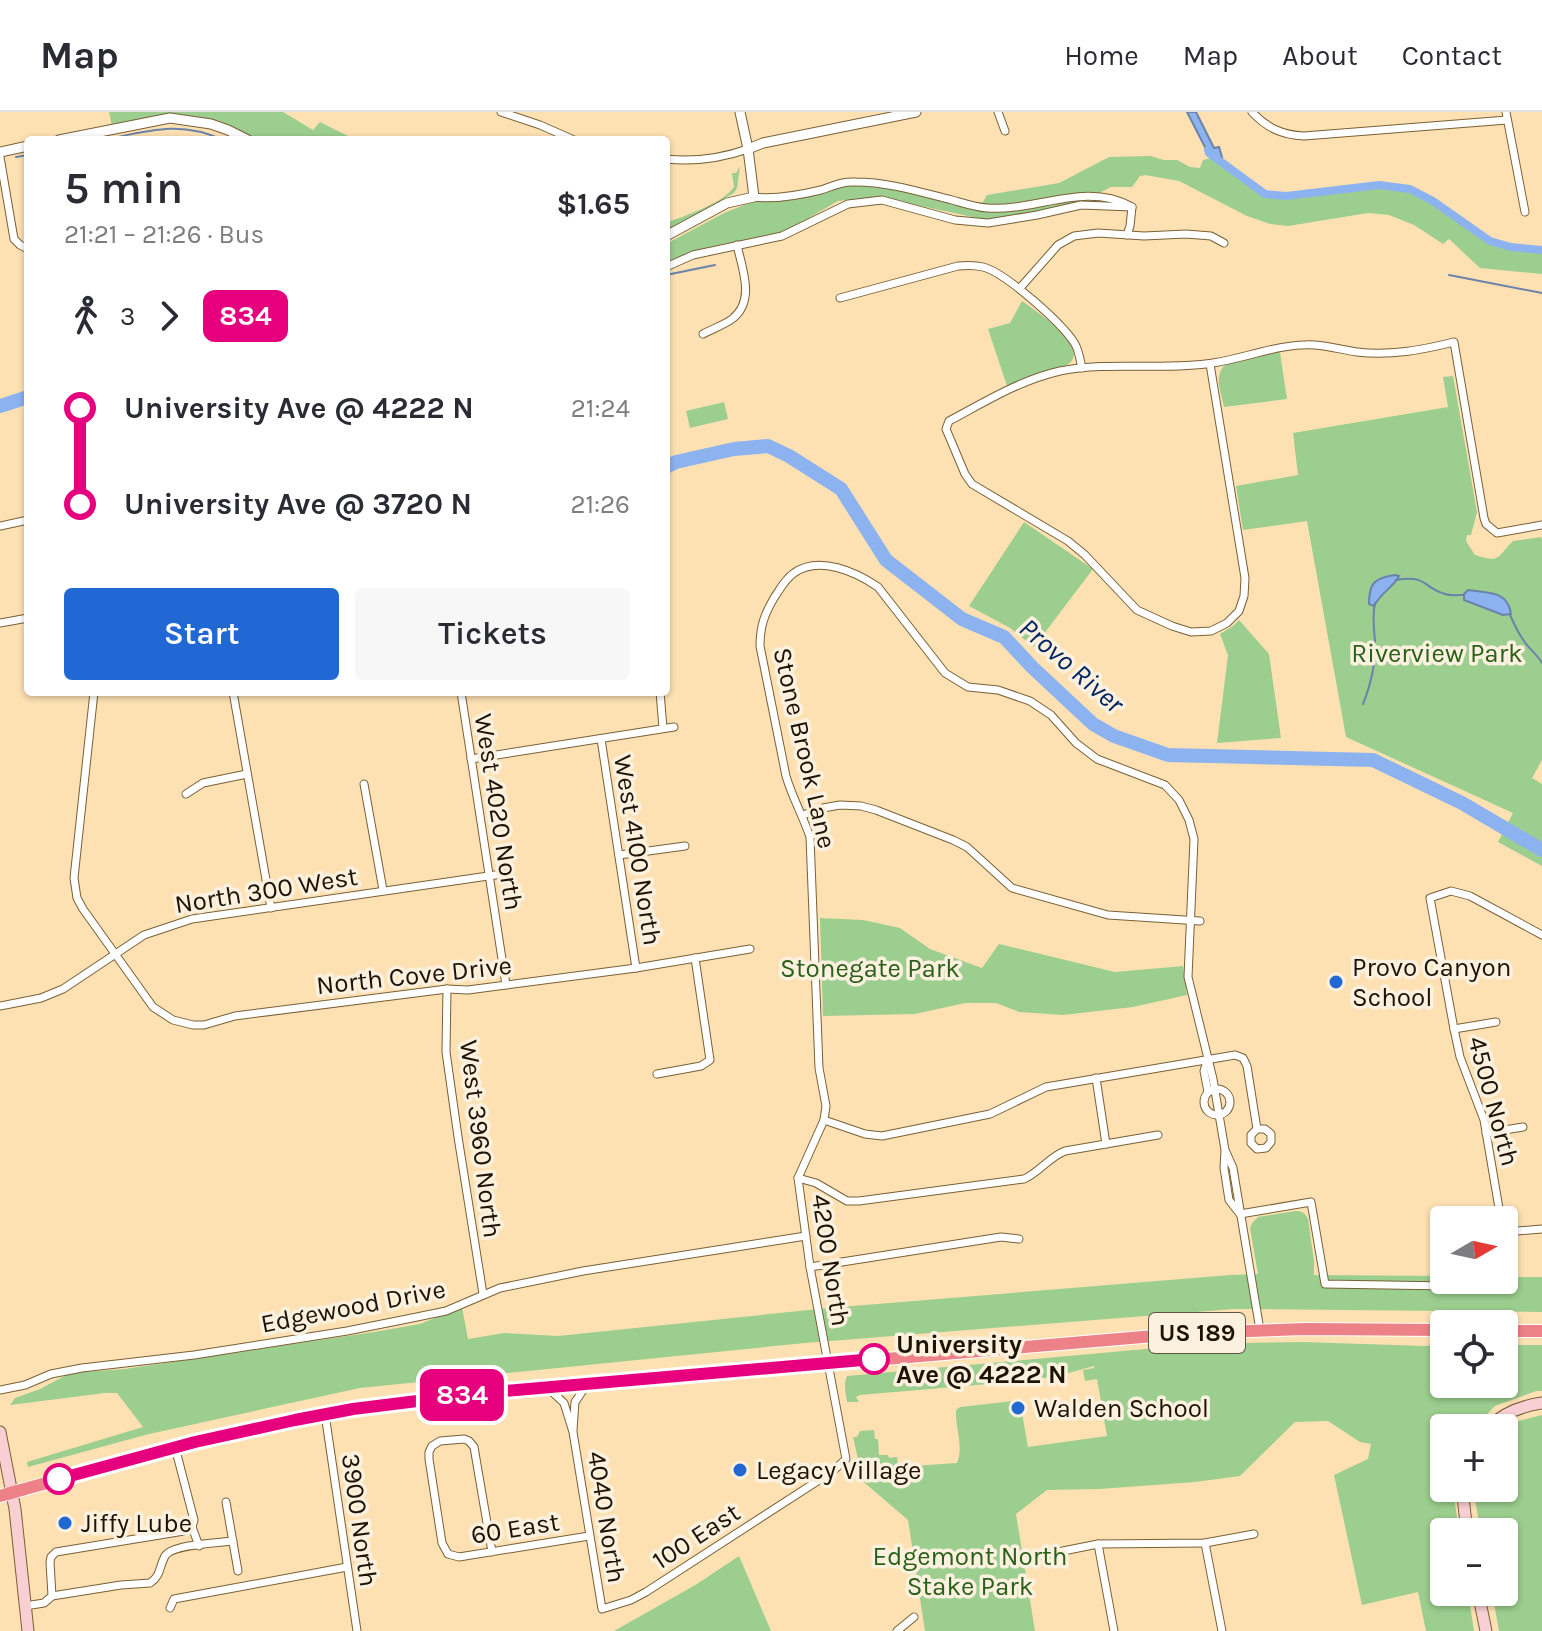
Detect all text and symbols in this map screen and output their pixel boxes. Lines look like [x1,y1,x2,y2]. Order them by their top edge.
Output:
text: Map [40,33,119,78]
text: Home [1064,39,1139,72]
text: Map [1183,39,1238,72]
text: About [1282,39,1358,72]
text: Contact [1402,39,1502,72]
text: 5 min [64,163,183,214]
text: $1.65 [557,186,630,222]
text: 21:21 – 21:26 · Bus [64,219,264,250]
icon: walk [64,294,108,338]
icon: forward [147,294,191,338]
text: 834 [219,299,272,332]
text: 3 [120,301,135,332]
text: University Ave @ 4222 N [124,390,474,426]
text: 21:24 [571,393,630,424]
text: University Ave @ 3720 N [124,486,472,522]
text: 21:26 [570,489,630,520]
button: Start [64,588,339,680]
button: Tickets [355,588,630,680]
water label: Provo River [1013,611,1132,721]
park label: Riverview Park [1351,638,1523,669]
street label: Stone Brook Lane [766,645,843,852]
street label: West 4020 North [468,711,529,913]
street label: West 4100 North [607,753,668,948]
street label: North 300 West [172,861,360,920]
street label: North Cove Drive [315,950,513,1001]
place label: Provo Canyon School [1352,952,1511,1013]
park label: Stonegate Park [780,953,960,984]
marker: Provo Canyon School [1327,973,1345,991]
street label: 4500 North [1461,1033,1526,1169]
street label: West 3960 North [453,1038,508,1240]
street label: 4200 North [805,1192,856,1328]
north arrow [1430,1206,1518,1294]
map controls [1430,1206,1518,1606]
street label: Edgewood Drive [258,1273,448,1340]
button: locate [1430,1310,1518,1398]
road number: US 189 [1149,1313,1245,1353]
place label: University Ave @ 4222 N [896,1329,1067,1390]
marker: University Ave @ 4222 N [859,1344,889,1374]
line badge: 834 [416,1369,508,1421]
text: 834 [436,1378,488,1411]
place label: Walden School [1034,1393,1209,1424]
marker: Walden School [1009,1399,1027,1417]
button: + [1430,1414,1518,1502]
street label: 4040 North [581,1449,632,1585]
street label: 3900 North [335,1451,384,1589]
place label: Legacy Village [756,1455,921,1486]
marker: Legacy Village [731,1461,749,1479]
unlabelled marker [44,1464,74,1494]
street label: 100 East [647,1497,746,1576]
street label: 60 East [469,1506,562,1551]
place label: Jiffy Lube [81,1508,192,1539]
marker: Jiffy Lube [56,1514,74,1532]
button: − [1430,1518,1518,1606]
park label: Edgemont North Stake Park [872,1541,1068,1602]

